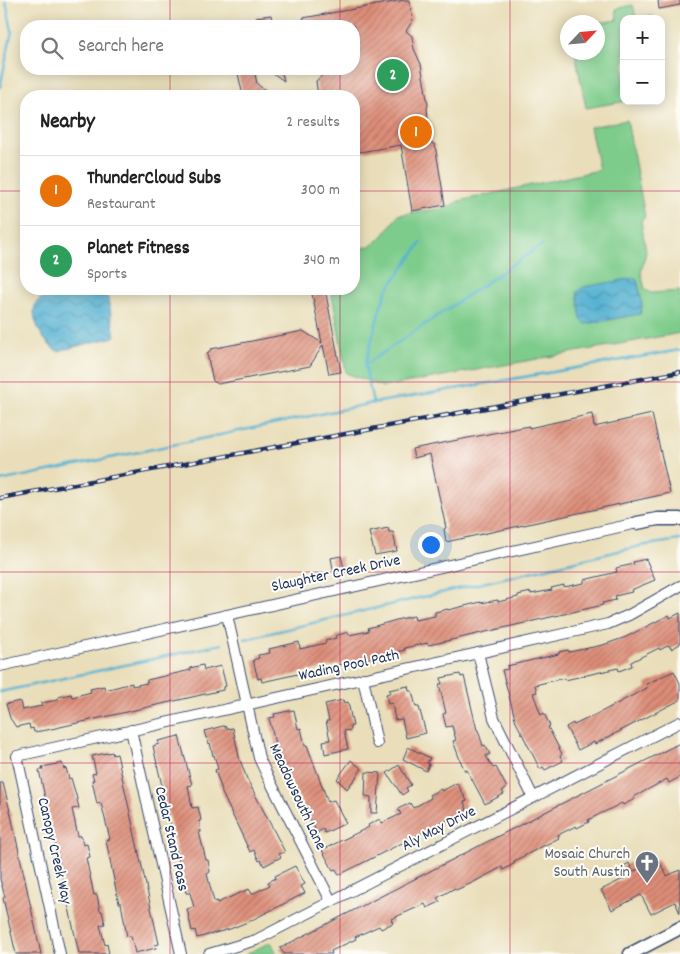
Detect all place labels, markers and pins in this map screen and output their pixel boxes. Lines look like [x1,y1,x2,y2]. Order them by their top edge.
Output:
pin: 2 [377,56,409,94]
pin: 1 [400,113,432,151]
place label: Mosaic Church South Austin [544,843,630,884]
church icon: Mosaic Church South Austin [634,850,660,884]

